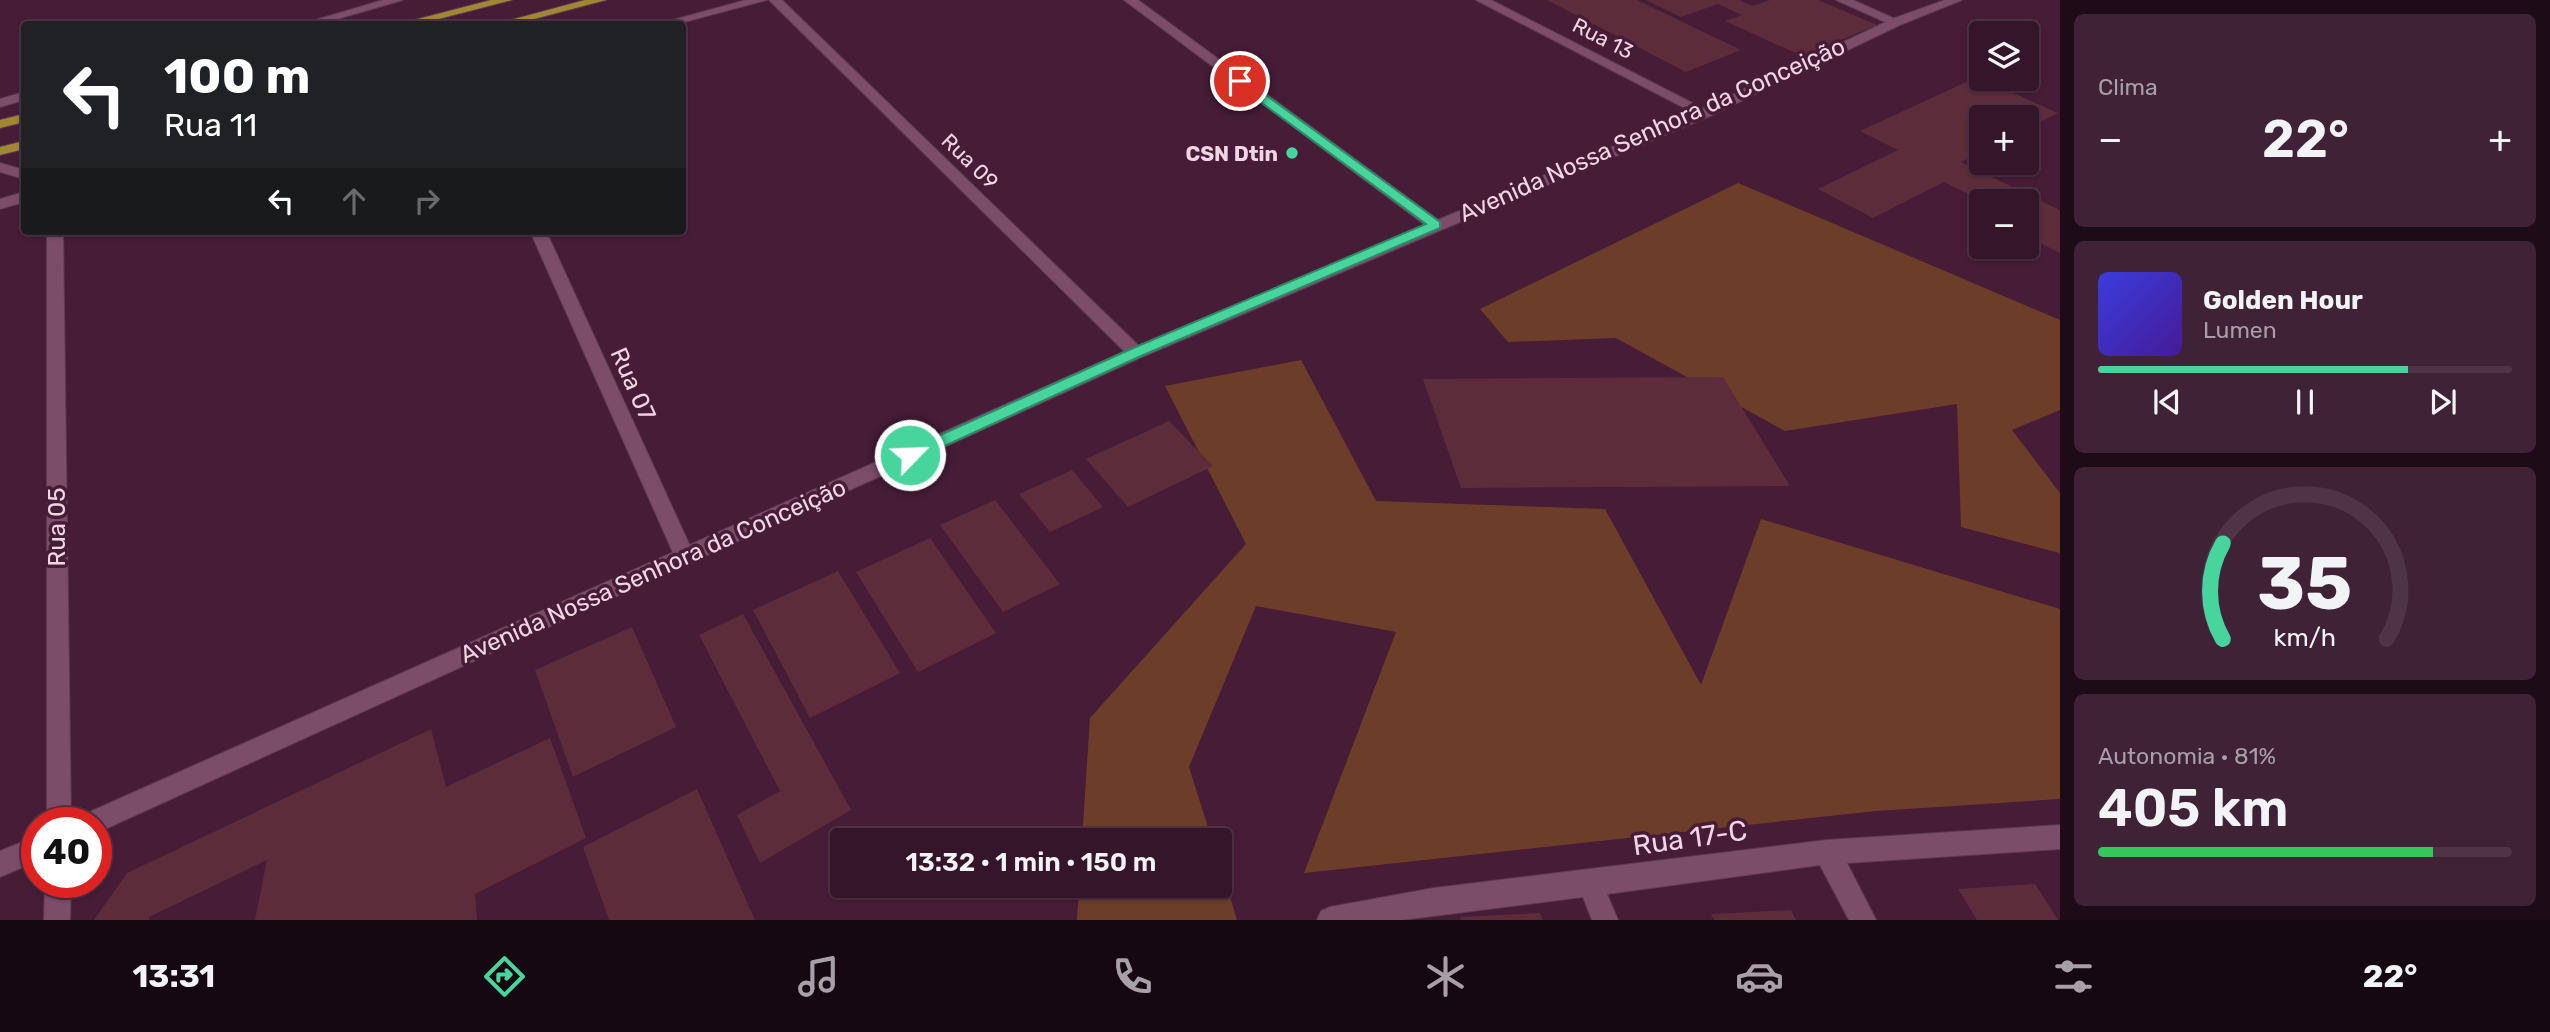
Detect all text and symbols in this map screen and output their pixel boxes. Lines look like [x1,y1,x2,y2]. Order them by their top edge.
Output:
street label: Rua 13 [1568,12,1638,64]
map controls [1969,21,2039,259]
button: layers [1969,21,2039,91]
street label: Avenida Nossa Senhora da Conceição [1455,32,1849,228]
text: 100 m [164,47,310,105]
icon: left [49,49,140,140]
pin [1210,51,1270,111]
icon: arrive [1221,62,1259,100]
text: Clima [2098,73,2158,101]
button: + [1969,105,2039,175]
text: Rua 11 [164,106,257,144]
text: 22° [2262,108,2349,170]
text: − [2098,116,2123,162]
text: + [2488,116,2512,162]
street label: Rua 09 [937,128,1003,194]
place label: CSN Dtin [1185,141,1278,166]
marker: CSN Dtin [1284,145,1300,161]
icon: left [262,182,300,220]
icon: ahead [335,182,373,220]
icon: right [408,182,446,220]
button: − [1969,189,2039,259]
text: Golden Hour [2203,285,2363,316]
text: Lumen [2203,316,2277,344]
street label: Rua 07 [605,343,661,425]
icon: previous [2148,383,2186,421]
icon: pause [2286,383,2324,421]
icon: next [2424,383,2462,421]
position arrow [873,418,947,492]
street label: Avenida Nossa Senhora da Conceição [456,473,850,669]
street label: Rua 05 [43,488,71,566]
text: 35 [2258,542,2353,628]
text: km/h [2274,623,2336,652]
text: Autonomia · 81% [2098,742,2276,770]
text: 405 km [2098,777,2289,839]
speed limit sign: 40 [21,807,112,898]
street label: Rua 17-C [1631,814,1749,862]
text: 13:32 · 1 min · 150 m [906,847,1156,878]
icon: directions [480,952,529,1001]
icon: music [794,952,843,1001]
icon: phone [1108,952,1157,1001]
icon: climate [1421,952,1470,1001]
icon: car [1735,952,1784,1001]
icon: filters [2049,952,2098,1001]
text: 13:31 [132,957,215,995]
text: 22° [2363,957,2418,995]

